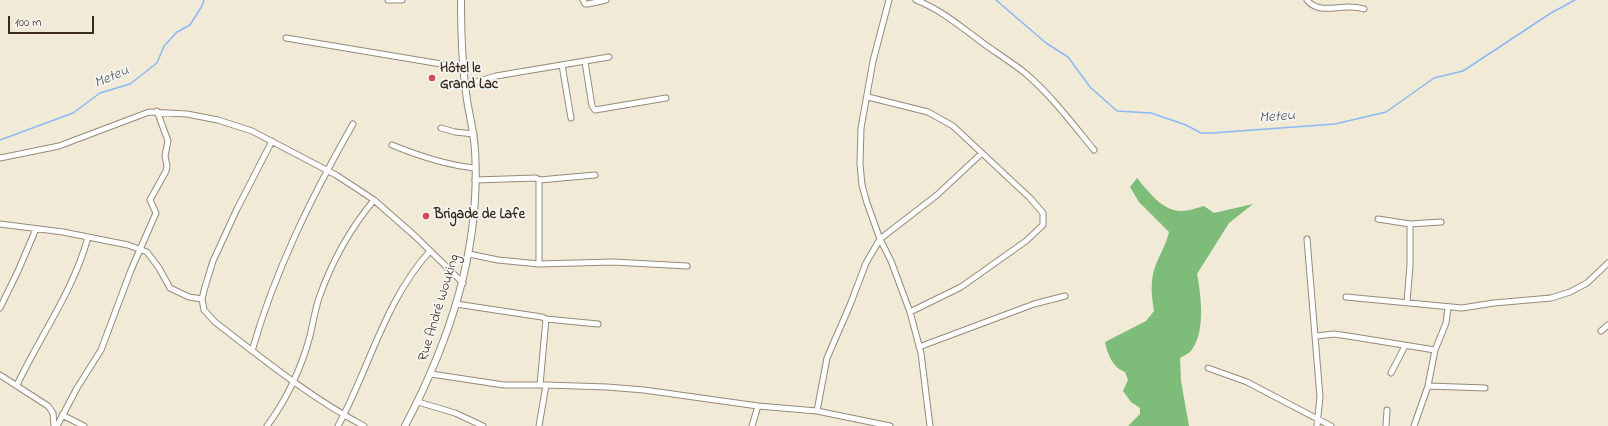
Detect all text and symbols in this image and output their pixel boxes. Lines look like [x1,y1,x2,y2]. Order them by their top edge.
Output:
scale bar [10,8,96,34]
text: 100 m [15,14,42,32]
water label: Meteu [92,62,132,94]
place label: Hôtel le Grand Lac [440,62,498,94]
marker: Hôtel le Grand Lac [427,73,437,83]
water label: Meteu [1258,108,1296,128]
place label: Brigade de Lafe [434,208,525,224]
marker: Brigade de Lafe [421,211,431,221]
street label: Rue André Wouking [416,252,464,364]

